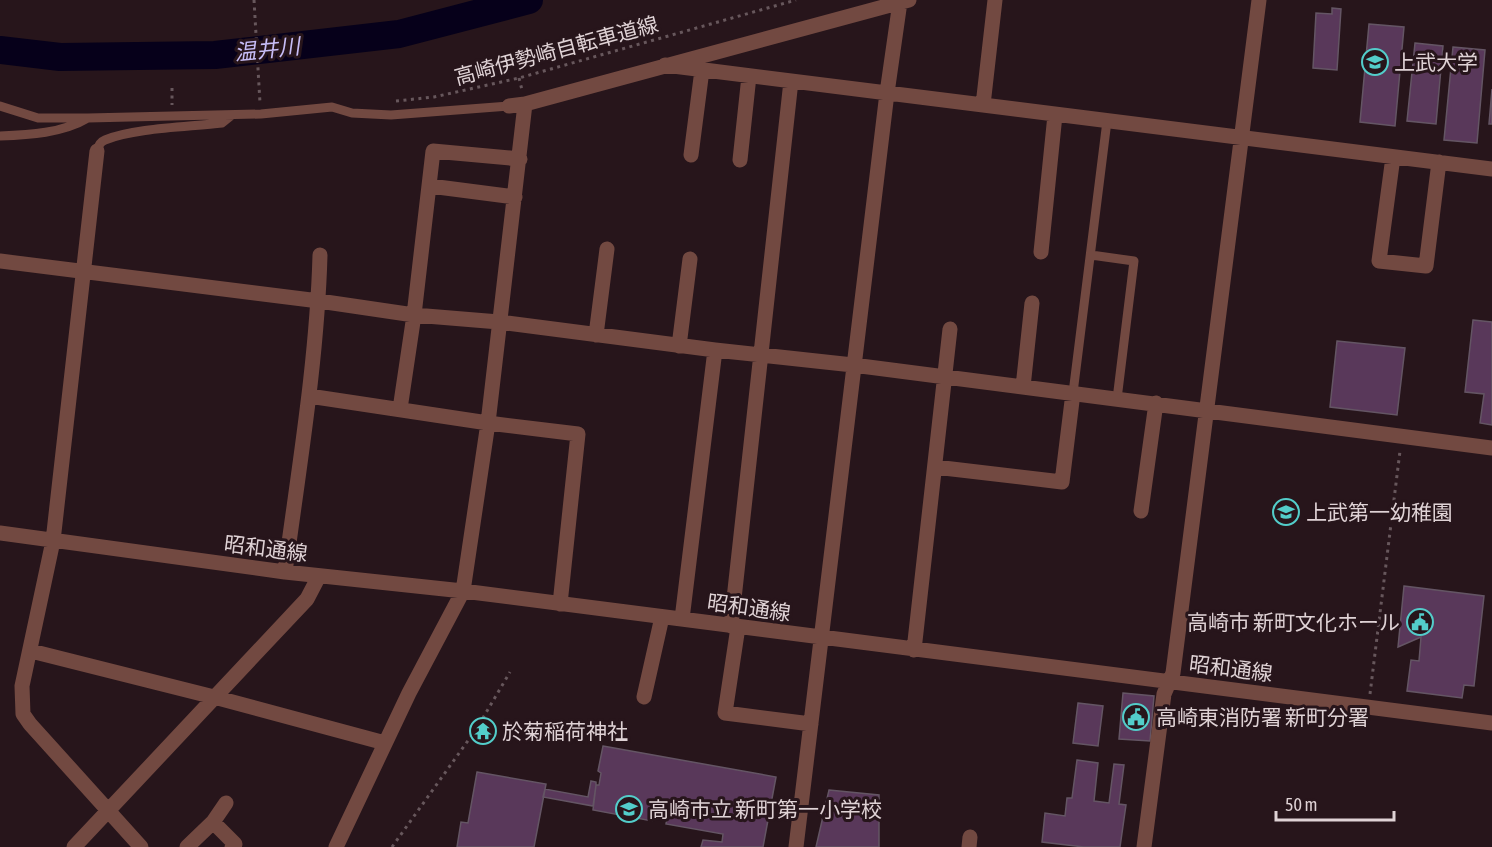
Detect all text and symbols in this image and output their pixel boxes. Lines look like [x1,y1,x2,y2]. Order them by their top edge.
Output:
street label: 高崎伊勢崎自転車道線 [451,11,661,89]
water label: 温井川 [233,32,303,65]
school or university icon: 上武大学 [1360,47,1390,77]
place label: 上武大学 [1394,50,1478,74]
school or university icon: 上武第一幼稚園 [1271,497,1301,527]
place label: 上武第一幼稚園 [1306,500,1453,524]
street label: 昭和通線 [223,531,309,565]
street label: 昭和通線 [706,589,792,625]
public building icon: 高崎市 新町文化ホール [1405,607,1435,637]
place label: 高崎市 新町文化ホール [1187,610,1400,634]
street label: 昭和通線 [1188,651,1274,685]
public building icon: 高崎東消防署 新町分署 [1121,702,1151,732]
place label: 高崎東消防署 新町分署 [1156,705,1369,729]
temple icon: 於菊稲荷神社 [468,716,498,746]
place label: 於菊稲荷神社 [502,719,628,743]
scale bar [1276,784,1394,822]
school or university icon: 高崎市立 新町第一小学校 [614,794,644,824]
text: 50 m [1285,794,1317,815]
place label: 高崎市立 新町第一小学校 [648,797,882,821]

